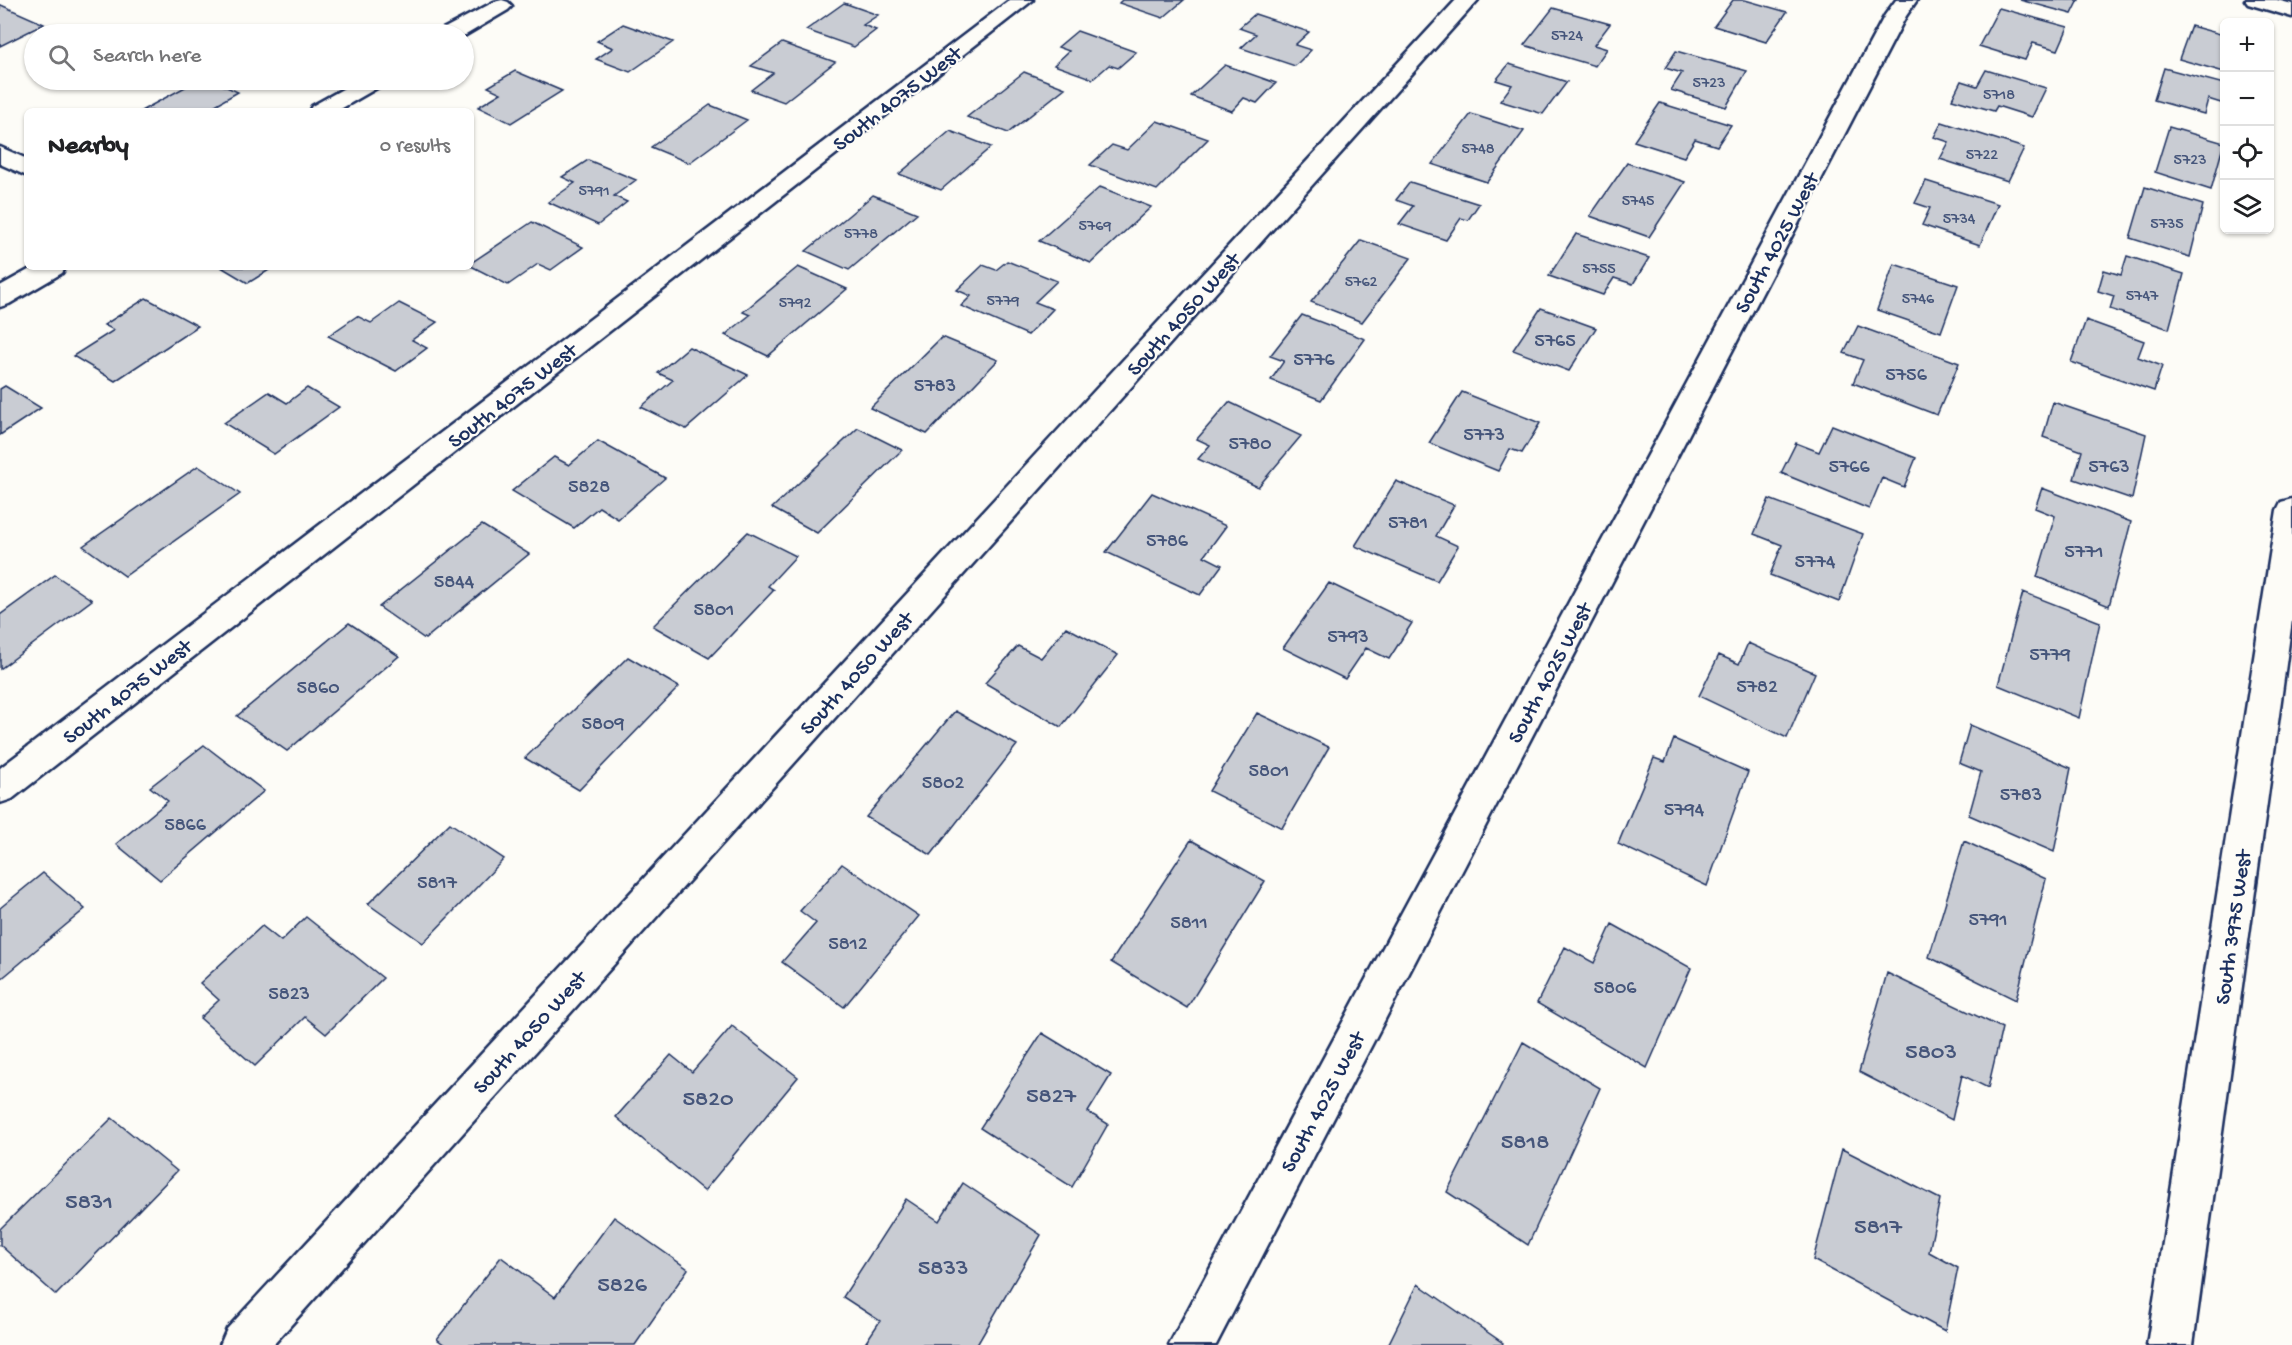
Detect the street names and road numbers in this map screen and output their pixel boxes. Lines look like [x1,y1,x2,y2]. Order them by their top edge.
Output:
street label: South 4075 West [829,41,970,158]
street label: South 4025 West [1731,167,1827,319]
street label: South 4050 West [1123,247,1249,383]
street label: South 4075 West [444,338,585,455]
street label: South 4025 West [1504,597,1600,749]
street label: South 4050 West [796,606,922,742]
street label: South 4075 West [59,634,200,751]
street label: South 3975 West [2211,847,2259,1006]
street label: South 4050 West [469,965,595,1101]
street label: South 4025 West [1277,1026,1373,1178]

